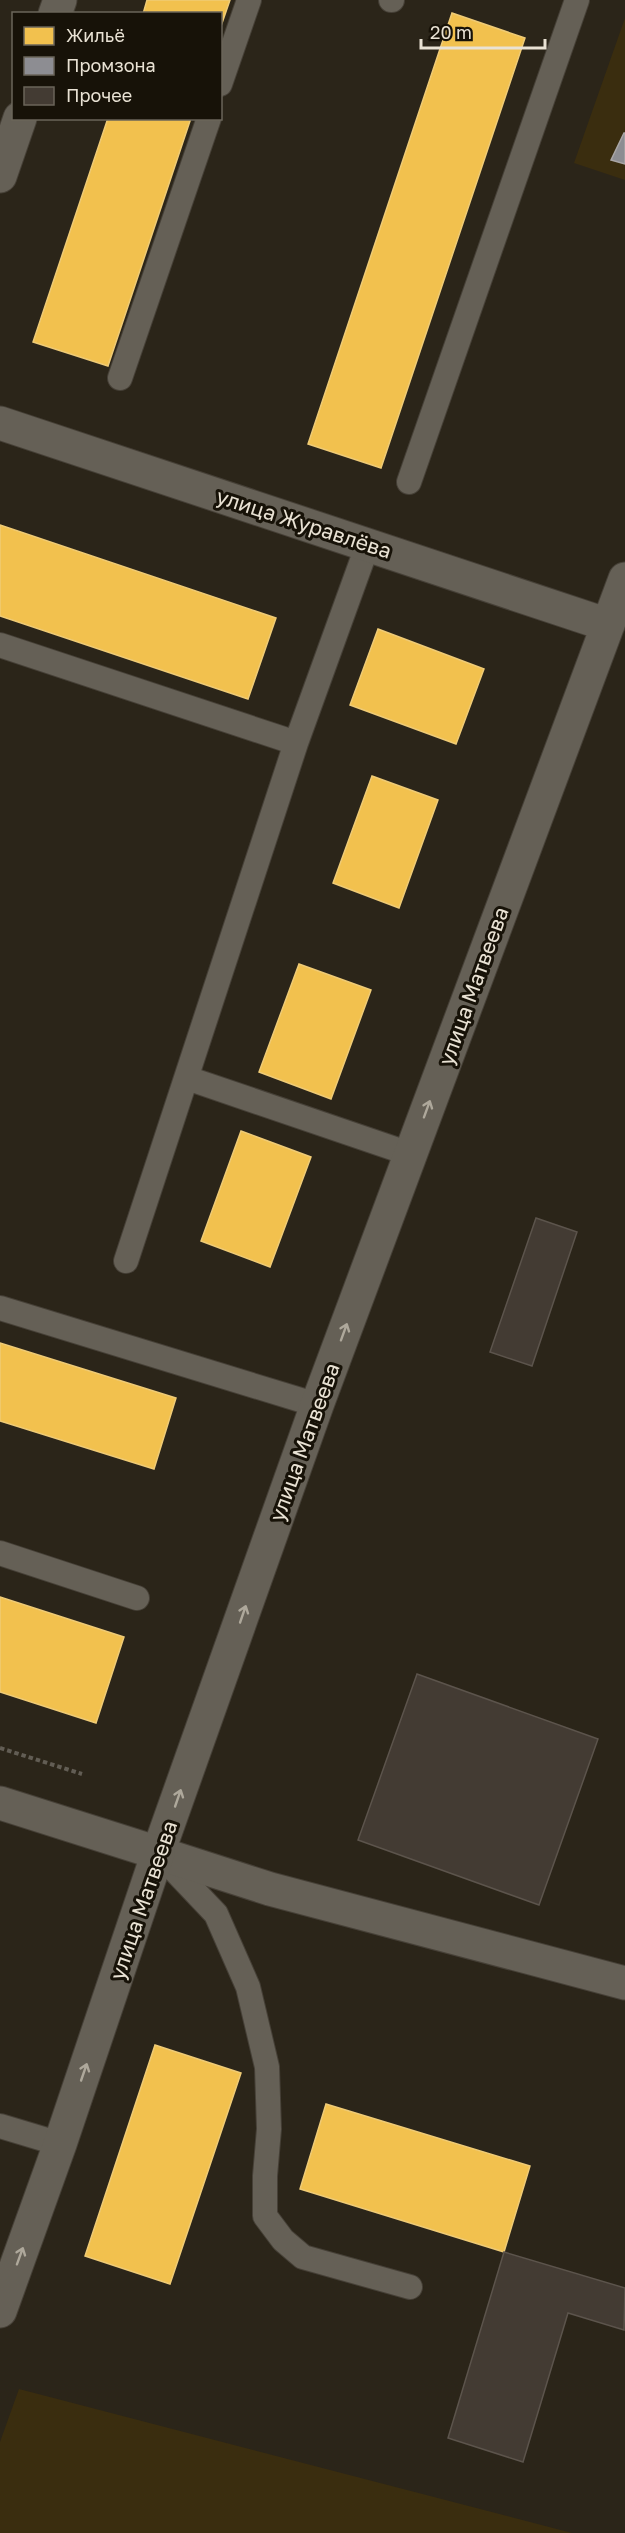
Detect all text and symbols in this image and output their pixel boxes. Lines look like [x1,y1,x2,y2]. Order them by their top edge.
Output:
legend [12,12,222,120]
scale bar [421,12,546,50]
text: 20 m [430,21,472,43]
text: Жильё [66,24,125,46]
text: Промзона [66,54,156,76]
text: Прочее [66,84,132,106]
street label: улица Журавлёва [213,482,395,564]
street label: улица Матвеева [432,903,514,1069]
one-way arrow [422,1101,433,1119]
one-way arrow [340,1323,351,1341]
street label: улица Матвеева [263,1359,345,1525]
one-way arrow [238,1605,249,1624]
one-way arrow [173,1789,184,1808]
street label: улица Матвеева [104,1817,182,1983]
one-way arrow [80,2063,91,2082]
one-way arrow [15,2247,26,2265]

